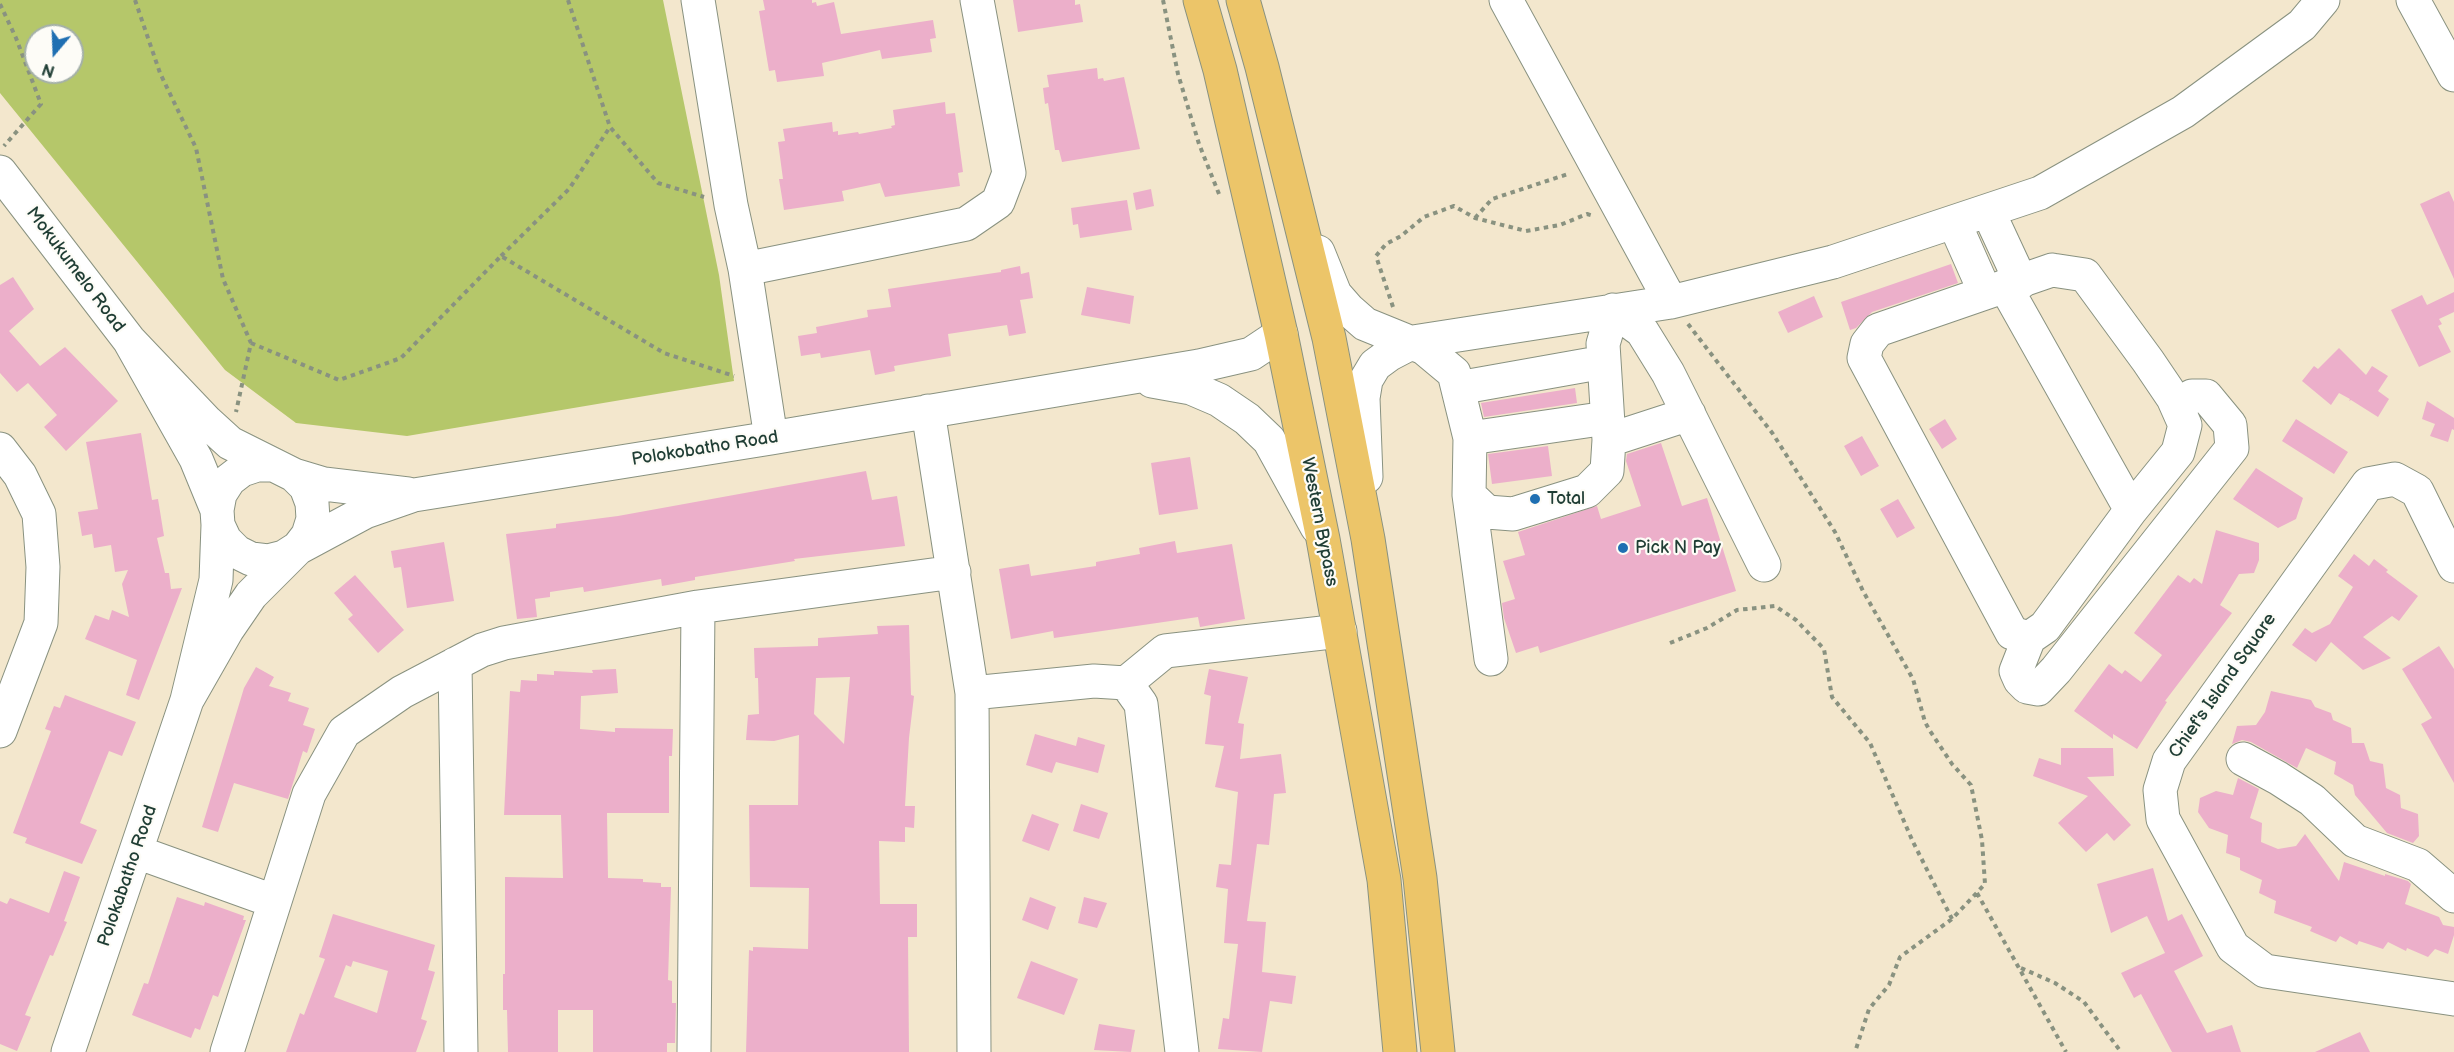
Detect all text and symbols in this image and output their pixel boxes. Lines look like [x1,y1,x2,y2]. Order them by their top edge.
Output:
north arrow [24,24,84,84]
text: N [40,59,57,81]
street label: Mokukumelo Road [21,203,129,337]
street label: Polokobatho Road [630,427,780,471]
street label: Western Bypass [1296,456,1342,588]
place label: Total [1547,488,1585,510]
marker: Total [1528,492,1542,506]
place label: Pick N Pay [1635,537,1721,559]
marker: Pick N Pay [1616,541,1630,555]
street label: Chief's Island Square [2165,609,2281,763]
street label: Polokabatho Road [94,802,162,950]

